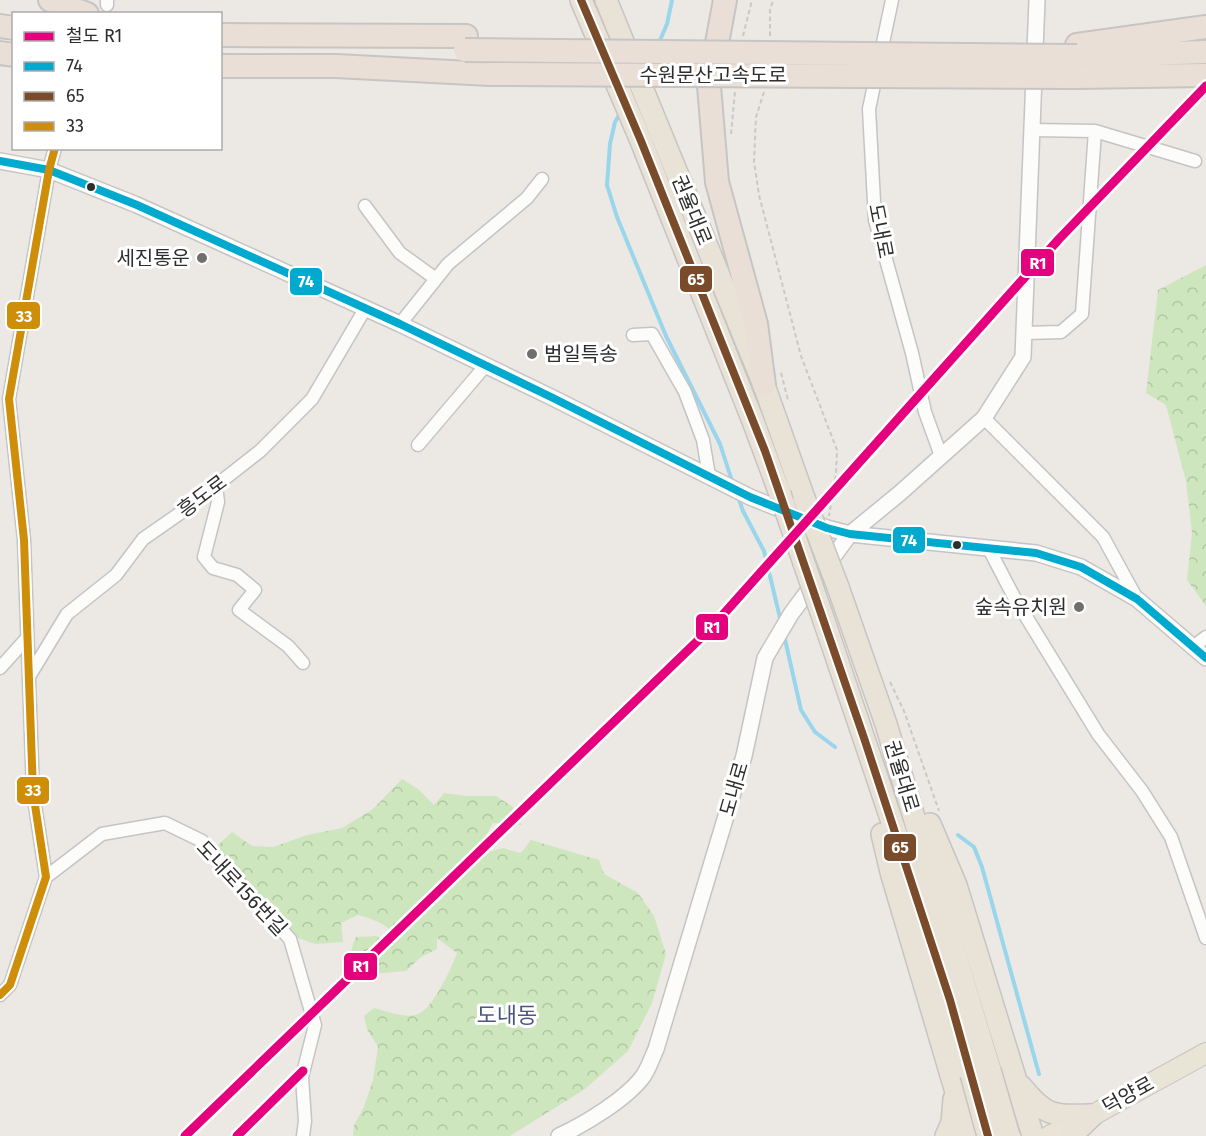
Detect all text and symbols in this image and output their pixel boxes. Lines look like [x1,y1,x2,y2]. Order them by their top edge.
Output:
legend [12,12,222,150]
text: 철도 R1 [66,25,122,47]
text: 74 [66,55,83,77]
street label: 수원문산고속도로 [639,63,787,87]
text: 65 [66,85,85,107]
text: 33 [66,115,84,137]
street label: 권율대로 [667,171,717,249]
unlabelled marker [85,181,97,193]
street label: 도내로 [864,202,898,260]
place label: 세진통운 [116,246,190,270]
line badge: R1 [1020,248,1055,277]
marker: 세진통운 [195,251,209,265]
text: R1 [1029,254,1047,273]
line badge: 65 [679,265,713,293]
line badge: 74 [289,267,323,296]
text: 65 [687,270,705,289]
text: 74 [298,272,314,291]
line badge: 33 [6,301,41,330]
text: 33 [15,307,32,326]
place label: 범일특송 [544,342,618,366]
marker: 범일특송 [525,347,539,361]
street label: 흥도로 [173,470,231,522]
line badge: 74 [892,526,926,554]
text: 74 [901,531,917,550]
unlabelled marker [951,539,963,551]
place label: 숲속유치원 [975,595,1067,619]
marker: 숲속유치원 [1072,600,1086,614]
line badge: R1 [695,613,729,641]
text: R1 [703,618,721,637]
street label: 권율대로 [880,737,924,815]
street label: 도내로 [715,759,753,819]
line badge: 33 [16,776,50,805]
text: 33 [24,781,41,800]
line badge: 65 [883,833,917,862]
street label: 도내로156번길 [192,835,292,941]
text: 65 [891,838,909,857]
line badge: R1 [343,952,378,981]
text: R1 [352,957,370,976]
district label: 도내동 [477,1002,537,1029]
street label: 덕양로 [1098,1071,1158,1119]

